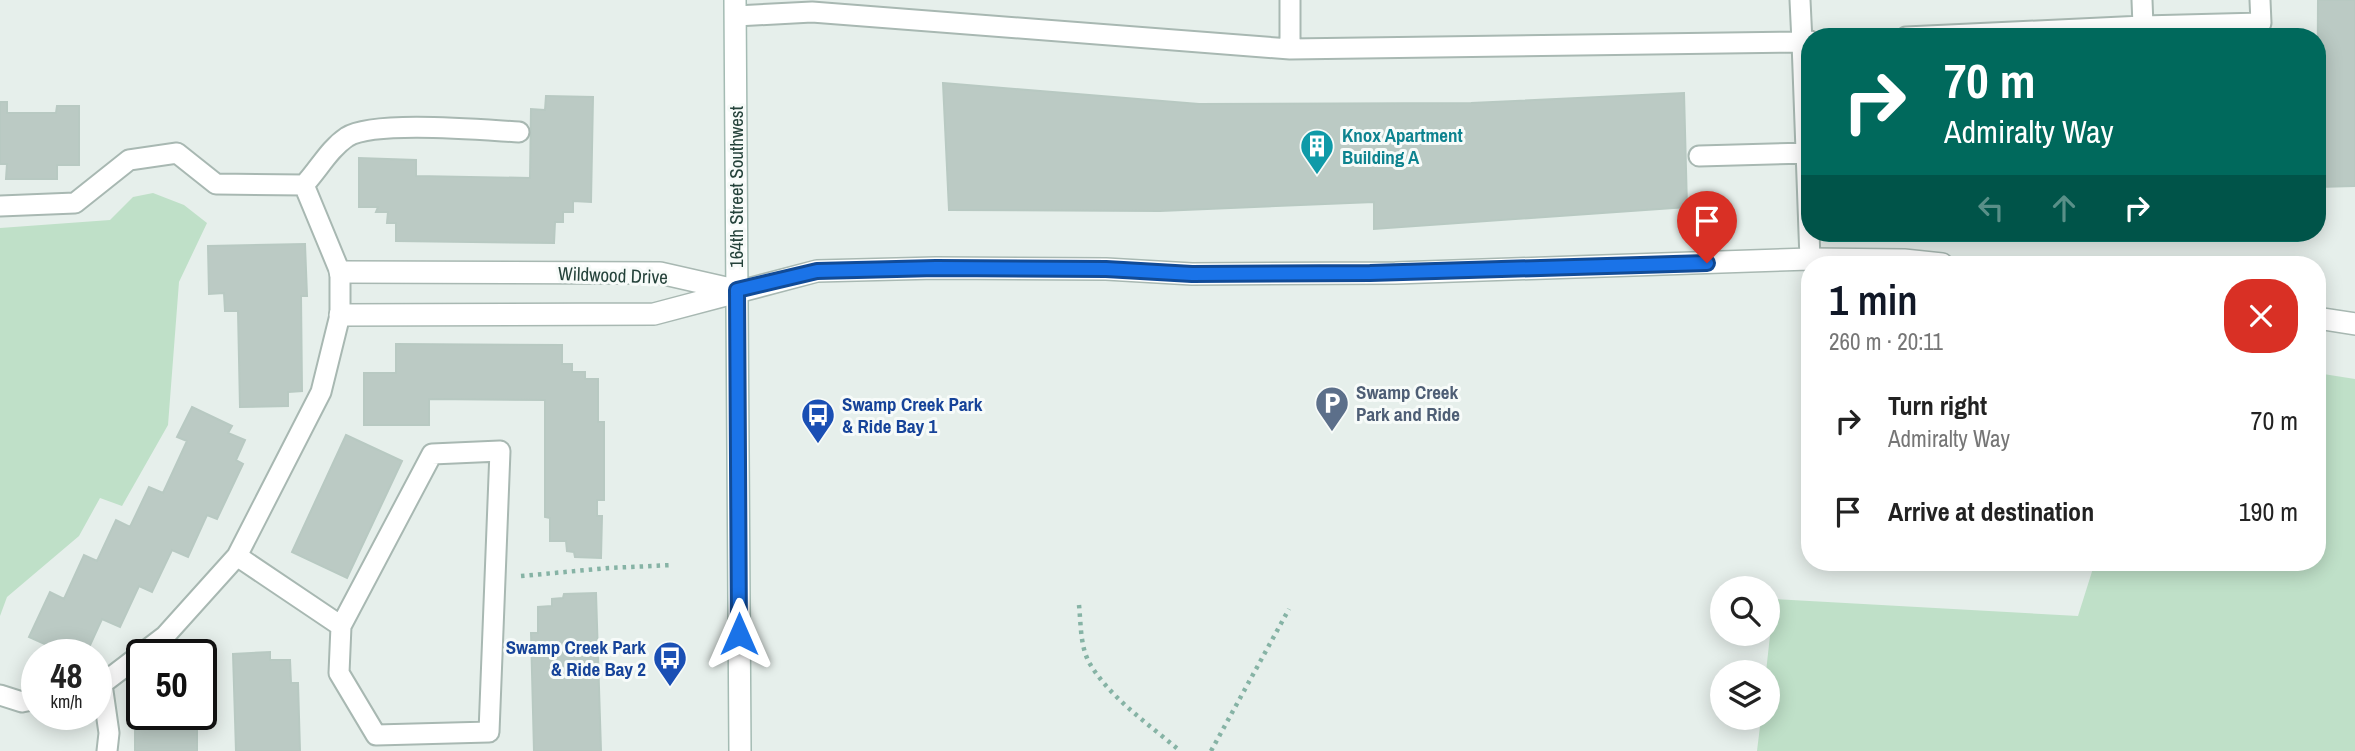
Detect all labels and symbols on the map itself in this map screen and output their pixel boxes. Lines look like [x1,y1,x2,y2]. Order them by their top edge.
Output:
street label: 164th Street Southwest [723,105,749,268]
place label: Knox Apartment Building A [1342,122,1463,170]
building icon: Knox Apartment Building A [1298,127,1336,176]
pin [1677,191,1737,263]
street label: Wildwood Drive [558,260,668,290]
place label: Swamp Creek Park and Ride [1356,379,1460,427]
parking icon: Swamp Creek Park and Ride [1313,384,1351,433]
place label: Swamp Creek Park & Ride Bay 1 [842,391,983,439]
bus stop icon: Swamp Creek Park & Ride Bay 1 [799,396,837,445]
position arrow [702,597,776,671]
place label: Swamp Creek Park & Ride Bay 2 [506,634,646,682]
speed limit sign: 50 [126,639,217,730]
bus stop icon: Swamp Creek Park & Ride Bay 2 [651,639,689,688]

